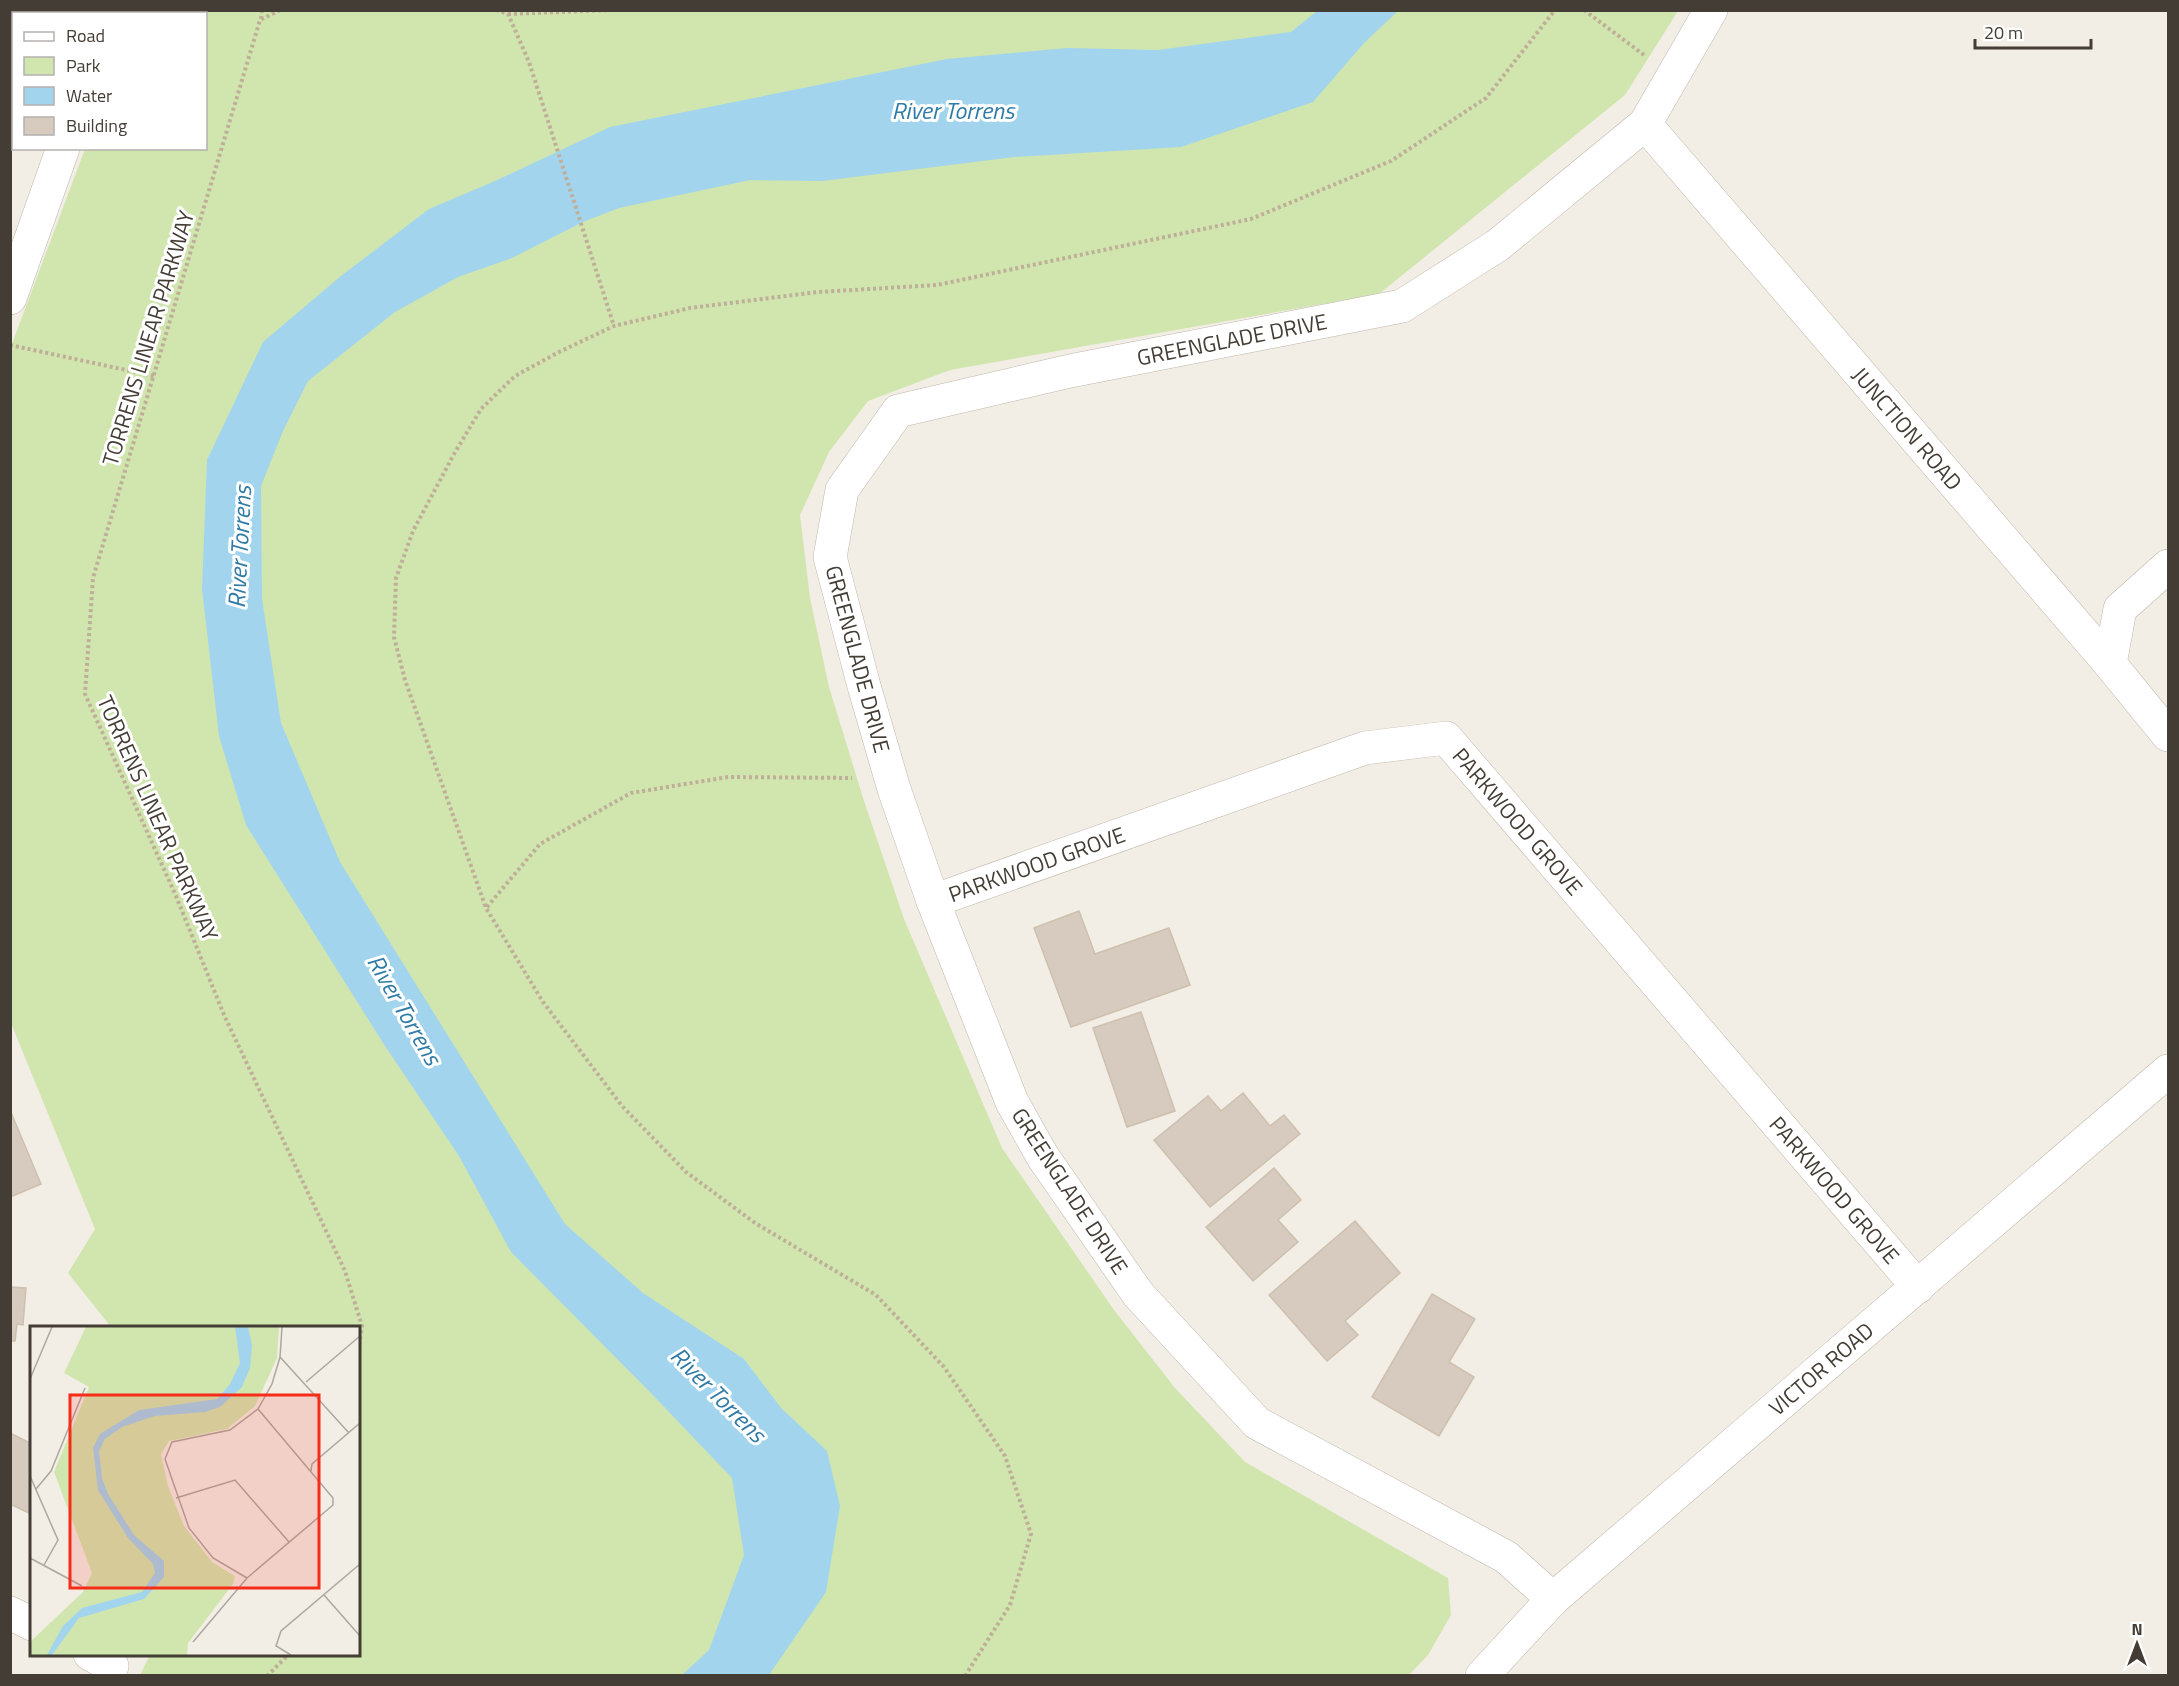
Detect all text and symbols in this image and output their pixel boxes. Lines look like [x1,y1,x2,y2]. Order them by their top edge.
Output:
legend [12,12,207,150]
scale bar [1975,12,2090,50]
text: 20 m [1984,19,2023,46]
text: Road [66,22,105,49]
text: Park [66,52,101,79]
text: Water [66,82,112,109]
water label: River Torrens [892,92,1016,128]
text: Building [66,112,127,139]
street label: TORRENS LINEAR PARKWAY [93,206,203,470]
street label: GREENGLADE DRIVE [1134,304,1330,374]
street label: JUNCTION ROAD [1844,359,1970,498]
water label: River Torrens [218,483,260,609]
street label: GREENGLADE DRIVE [817,561,899,757]
street label: TORRENS LINEAR PARKWAY [88,690,228,946]
street label: PARKWOOD GROVE [1444,740,1591,903]
street label: PARKWOOD GROVE [944,817,1130,911]
water label: River Torrens [359,947,452,1073]
street label: GREENGLADE DRIVE [1003,1101,1137,1281]
street label: PARKWOOD GROVE [1761,1109,1908,1271]
street label: VICTOR ROAD [1761,1314,1881,1424]
inset map [30,1326,360,1656]
water label: River Torrens [663,1338,776,1452]
north arrow [2107,1614,2167,1674]
text: N [2131,1617,2143,1641]

